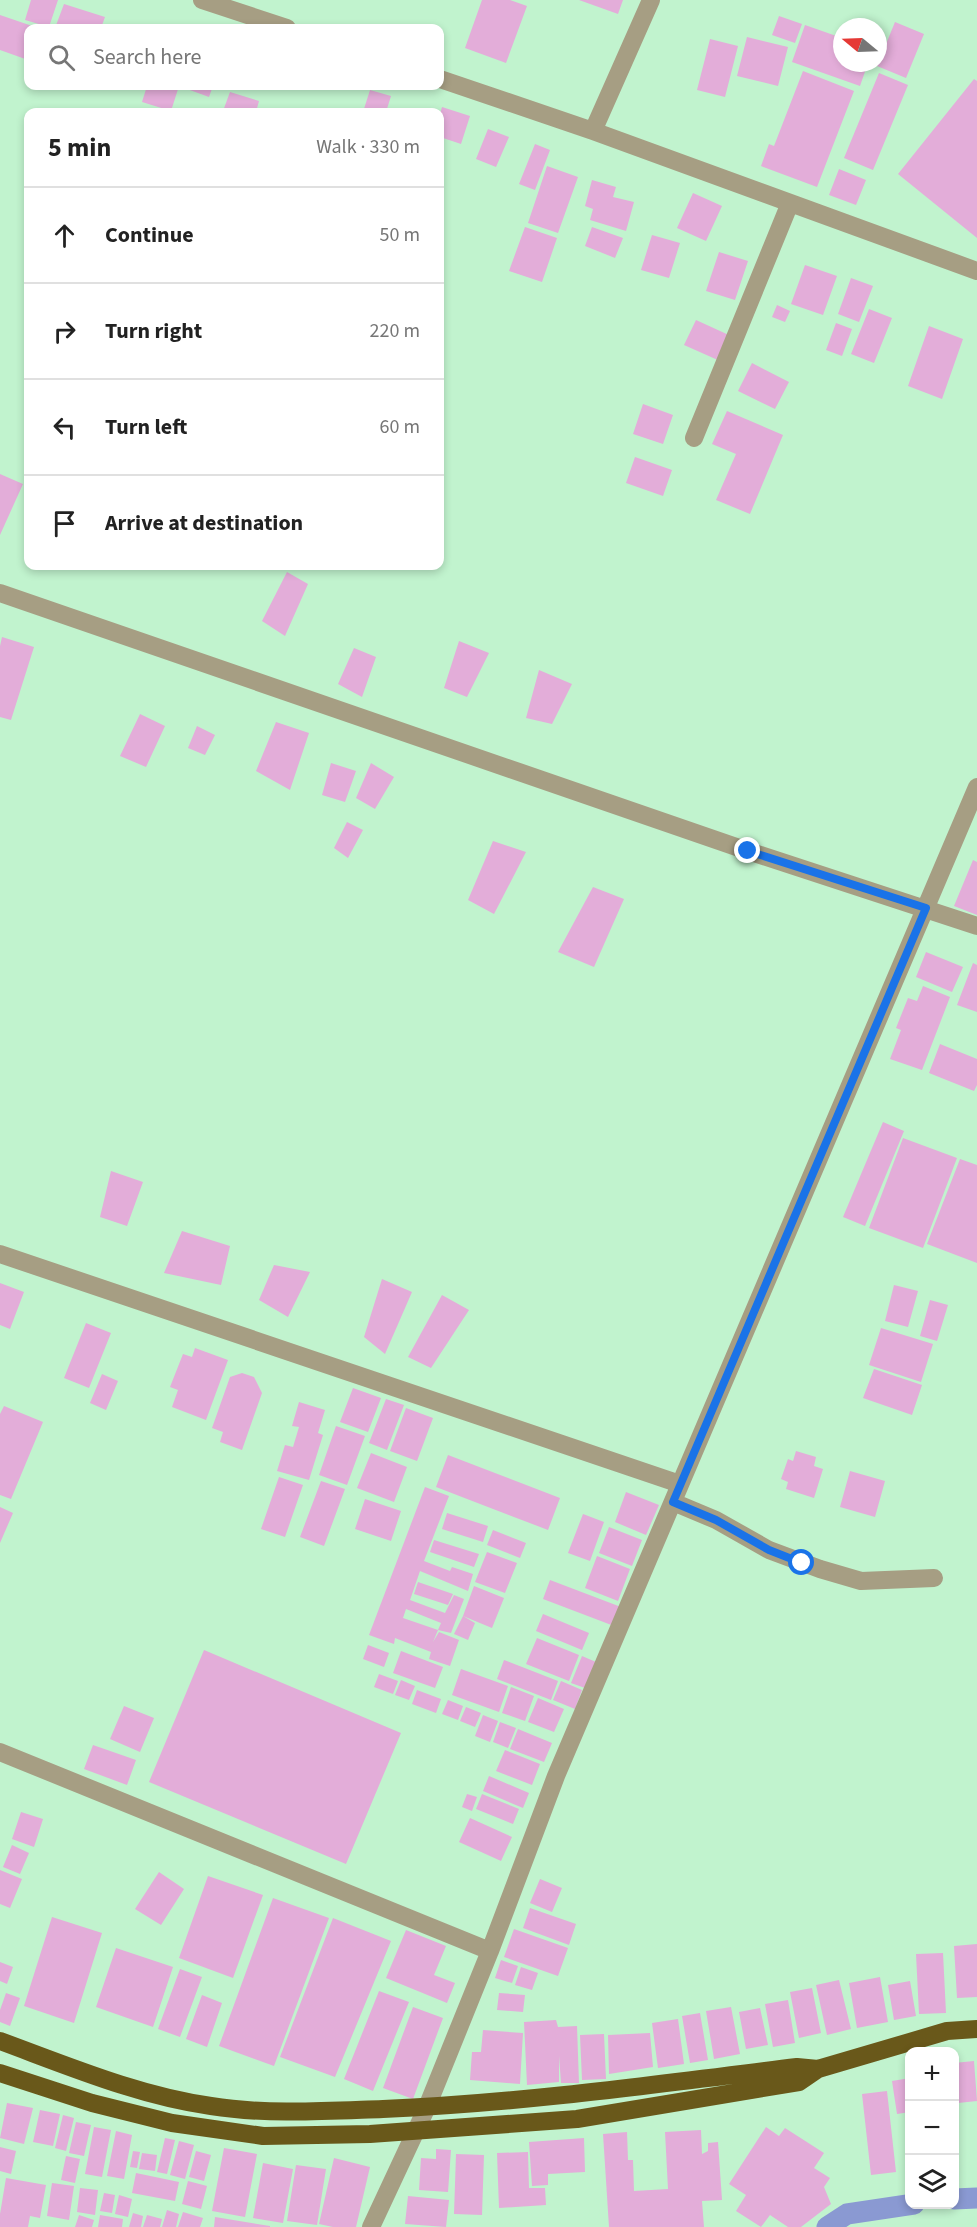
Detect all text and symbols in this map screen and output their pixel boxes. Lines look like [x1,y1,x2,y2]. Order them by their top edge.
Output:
north arrow [833,18,887,72]
search box [24,24,444,90]
icon: search [45,41,78,74]
text: Search here [93,41,201,73]
text: 5 min [48,129,111,166]
text: Walk · 330 m [316,133,420,161]
icon: ahead [48,219,81,252]
text: Continue [105,219,194,251]
text: 50 m [380,221,420,249]
icon: right [48,315,81,348]
text: Turn right [105,315,202,347]
text: 220 m [370,317,420,345]
icon: left [48,411,81,444]
text: Turn left [105,411,187,443]
text: 60 m [380,413,420,441]
icon: arrive [48,507,81,540]
text: Arrive at destination [105,507,303,539]
route end [734,837,760,863]
route start [788,1549,814,1575]
map controls [905,2047,959,2209]
button: + [905,2047,959,2101]
button: − [905,2101,959,2155]
button: layers [905,2155,959,2209]

